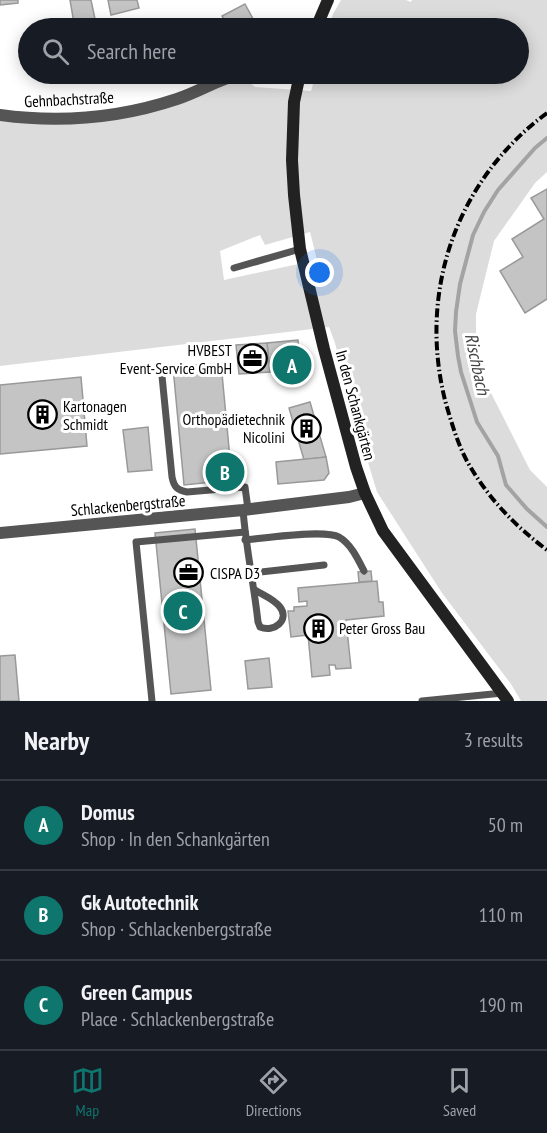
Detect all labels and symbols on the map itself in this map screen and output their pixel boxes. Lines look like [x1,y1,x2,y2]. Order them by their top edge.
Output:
street label: Gehnbachstraße [24,87,114,111]
your location [305,258,334,287]
water label: Rischbach [460,331,495,398]
place label: HVBEST Event-Service GmbH [120,340,232,378]
pin: A [272,342,312,388]
office icon: HVBEST Event-Service GmbH [237,343,269,375]
street label: In den Schankgärten [332,348,380,462]
place label: Kartonagen Schmidt [63,396,127,434]
building icon: Kartonagen Schmidt [26,399,58,431]
place label: Orthopädietechnik Nicolini [183,409,286,447]
building icon: Orthopädietechnik Nicolini [290,412,322,444]
pin: B [206,450,244,494]
street label: Schlackenbergstraße [70,490,186,520]
office icon: CISPA D3 [173,557,205,589]
place label: CISPA D3 [210,563,260,583]
pin: C [164,588,202,634]
building icon: Peter Gross Bau [302,612,334,644]
place label: Peter Gross Bau [339,618,425,638]

